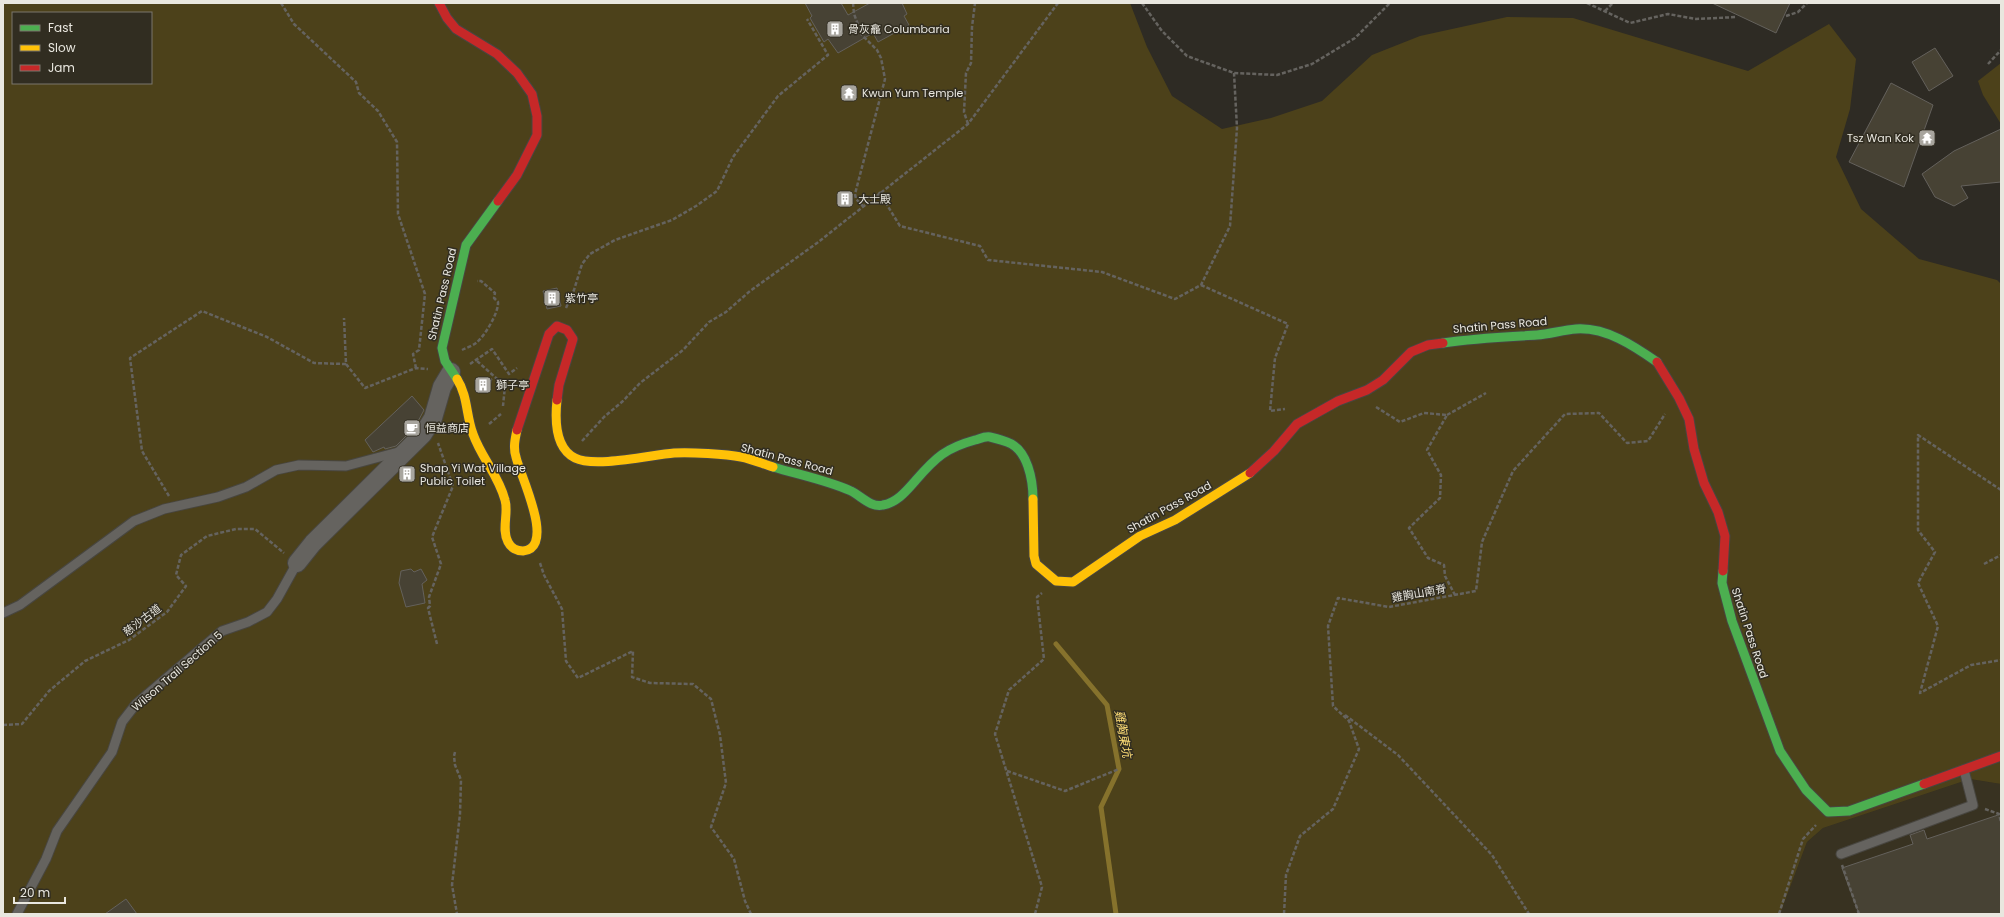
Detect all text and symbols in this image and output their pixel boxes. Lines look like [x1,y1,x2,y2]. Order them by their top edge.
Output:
legend [12,12,152,84]
text: Fast [48,19,73,36]
building icon: 骨灰龕 Columbaria [825,19,845,39]
place label: 骨灰龕 Columbaria [848,21,950,37]
text: Slow [48,39,76,56]
text: Jam [48,59,75,76]
temple icon: Kwun Yum Temple [839,83,859,103]
place label: Kwun Yum Temple [862,85,964,101]
temple icon: Tsz Wan Kok [1917,128,1937,148]
place label: Tsz Wan Kok [1847,130,1914,146]
building icon: 大士殿 [835,189,855,209]
place label: 大士殿 [858,191,891,207]
street label: Shatin Pass Road [424,246,460,342]
building icon: 紫竹亭 [542,288,562,308]
place label: 紫竹亭 [565,290,598,306]
street label: Shatin Pass Road [1452,313,1548,337]
building icon: 獅子亭 [473,375,493,395]
place label: 獅子亭 [496,377,529,393]
cafe icon: 恒益商店 [402,418,422,438]
place label: 恒益商店 [425,420,469,436]
street label: Shatin Pass Road [739,439,835,479]
place label: Shap Yi Wat Village Public Toilet [420,460,526,489]
building icon: Shap Yi Wat Village Public Toilet [397,464,417,484]
street label: Shatin Pass Road [1124,477,1214,537]
street label: 雞胸山南脊 [1391,580,1447,606]
street label: Shatin Pass Road [1728,586,1772,680]
street label: 慈沙古道 [120,600,164,640]
street label: Wilson Trail Section 5 [128,627,226,715]
water label: 雞胸東坑 [1111,709,1136,761]
scale bar [14,879,65,905]
text: 20 m [20,884,50,901]

